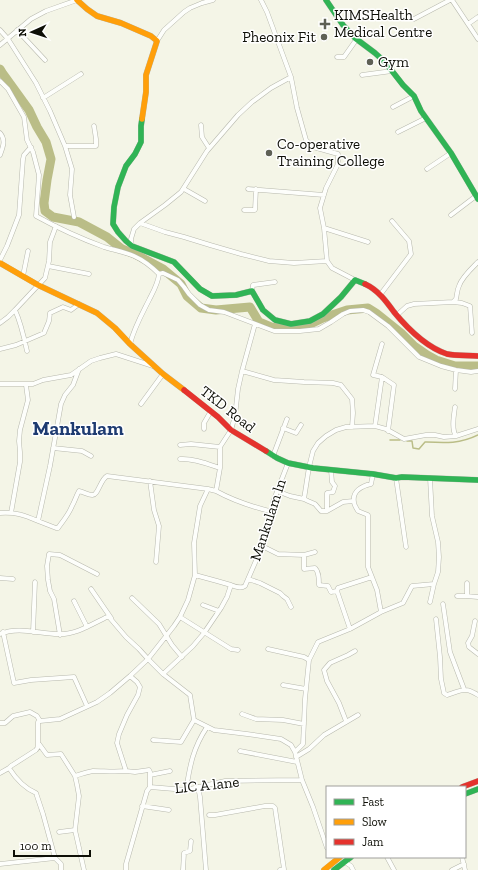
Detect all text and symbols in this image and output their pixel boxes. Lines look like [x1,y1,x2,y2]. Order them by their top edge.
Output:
place label: KIMSHealth Medical Centre [334,6,432,41]
north arrow [12,12,52,52]
marker: KIMSHealth Medical Centre [319,18,331,30]
text: N [16,27,29,37]
place label: Pheonix Fit [242,28,316,46]
marker: Pheonix Fit [319,32,329,42]
place label: Gym [378,53,409,71]
marker: Gym [365,57,375,67]
place label: Co-operative Training College [277,135,385,170]
marker: Co-operative Training College [264,148,274,158]
street label: TKD Road [197,382,260,437]
district label: Mankulam [32,417,124,440]
street label: Mankulam ln [246,476,290,563]
street label: LIC A lane [174,773,240,797]
legend [326,786,466,858]
text: Fast [362,795,385,809]
text: Slow [362,815,388,829]
scale bar [14,832,90,858]
text: Jam [362,835,384,849]
text: 100 m [20,839,52,853]

